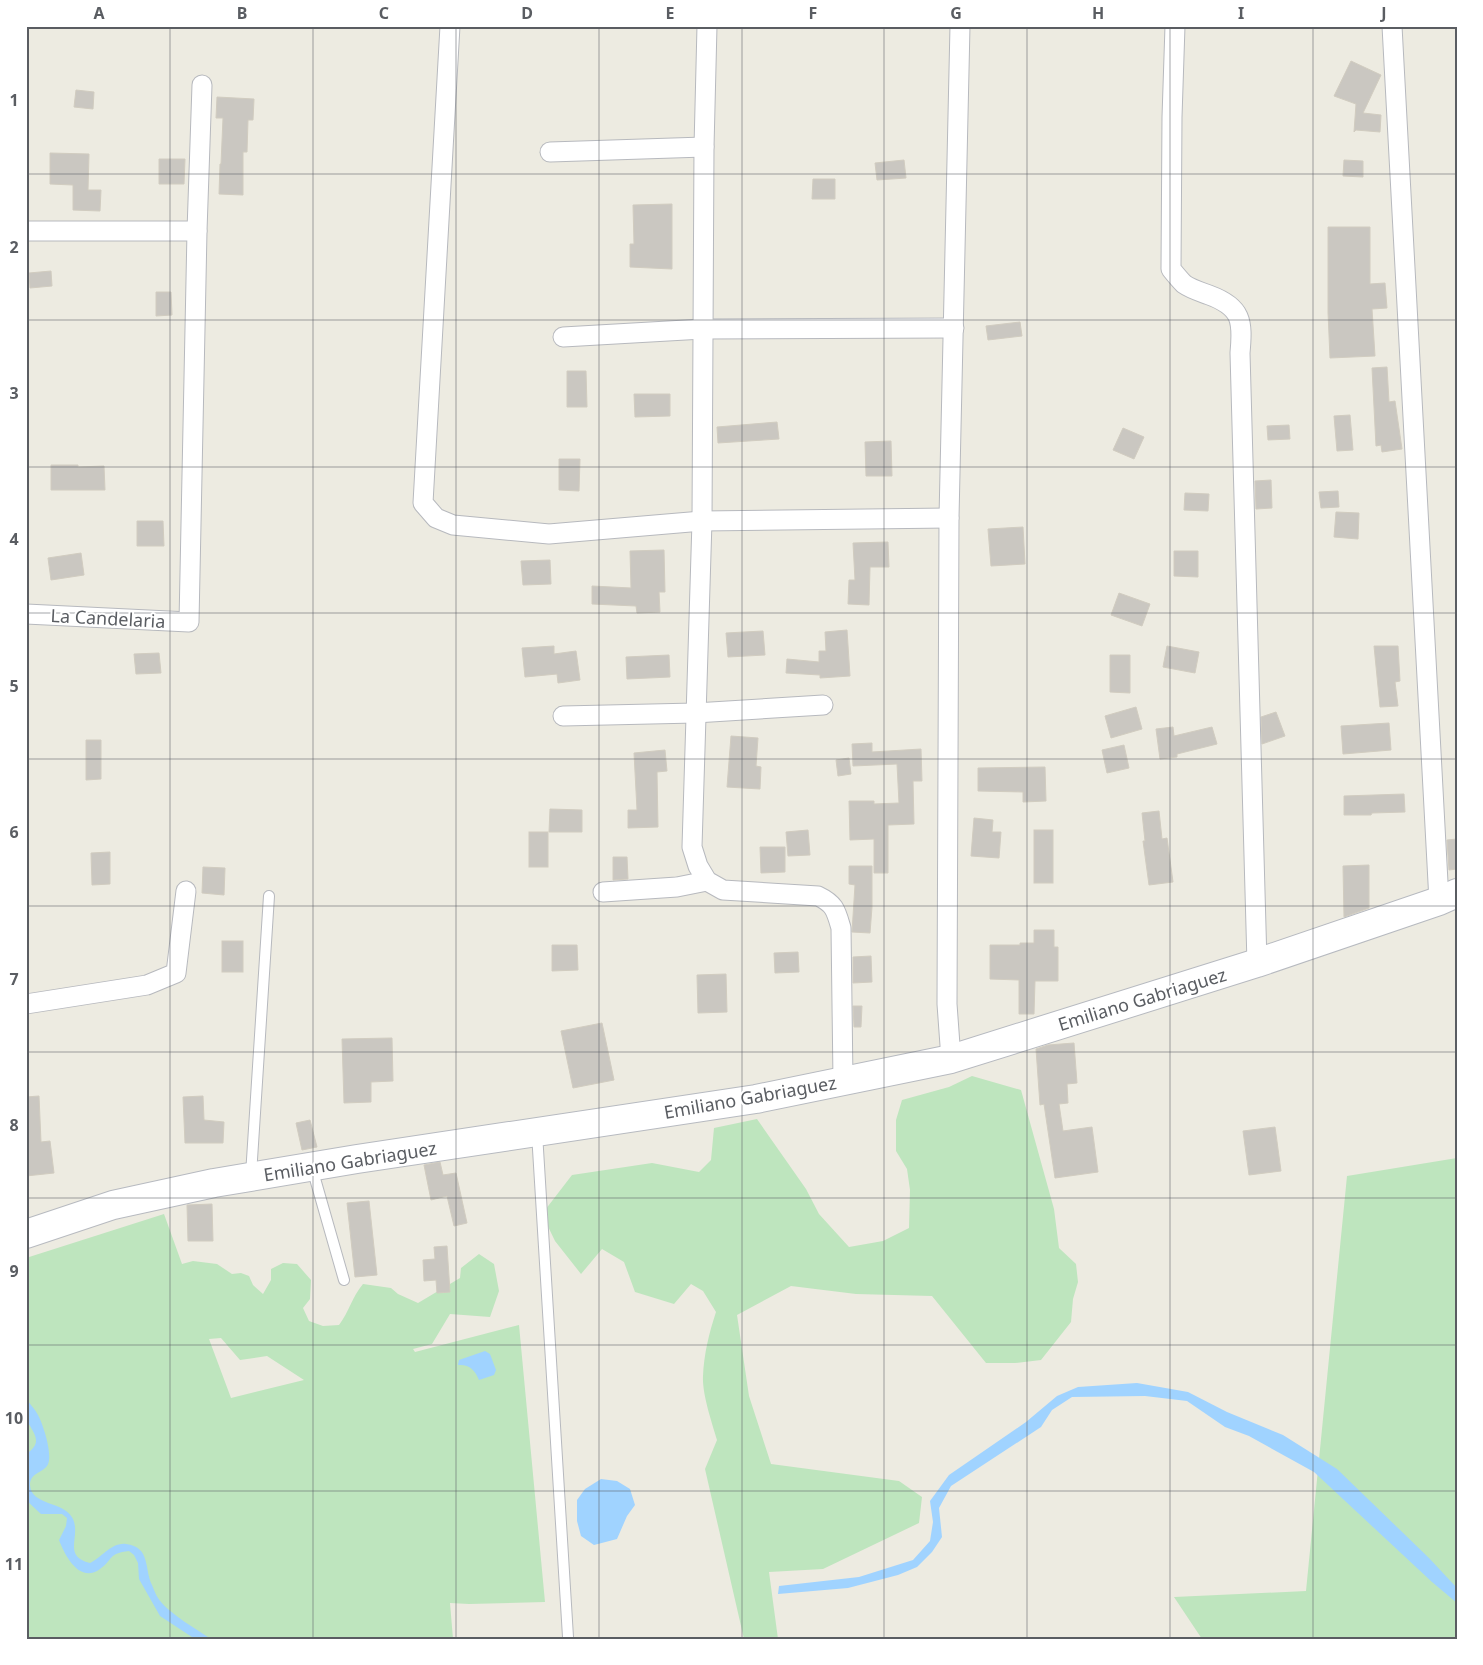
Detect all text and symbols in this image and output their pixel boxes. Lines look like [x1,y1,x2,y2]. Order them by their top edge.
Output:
text: A [93,2,105,24]
text: B [237,2,247,24]
text: C [379,2,389,24]
text: D [521,2,533,24]
text: E [666,2,675,24]
text: F [809,2,817,24]
text: G [950,2,962,24]
text: H [1092,2,1104,24]
text: I [1238,2,1244,24]
text: J [1379,2,1387,24]
text: 1 [9,89,19,111]
text: 2 [9,236,19,258]
text: 3 [9,382,19,404]
text: 4 [9,528,19,550]
street label: La Candelaria [50,603,166,633]
text: 5 [9,675,19,697]
text: 6 [9,821,19,843]
street label: Emiliano Gabriaguez [1055,962,1229,1036]
text: 7 [9,968,19,990]
street label: Emiliano Gabriaguez [662,1070,838,1124]
text: 8 [9,1114,19,1136]
street label: Emiliano Gabriaguez [262,1135,438,1187]
text: 9 [9,1260,19,1282]
text: 10 [5,1407,23,1429]
text: 11 [5,1553,23,1575]

